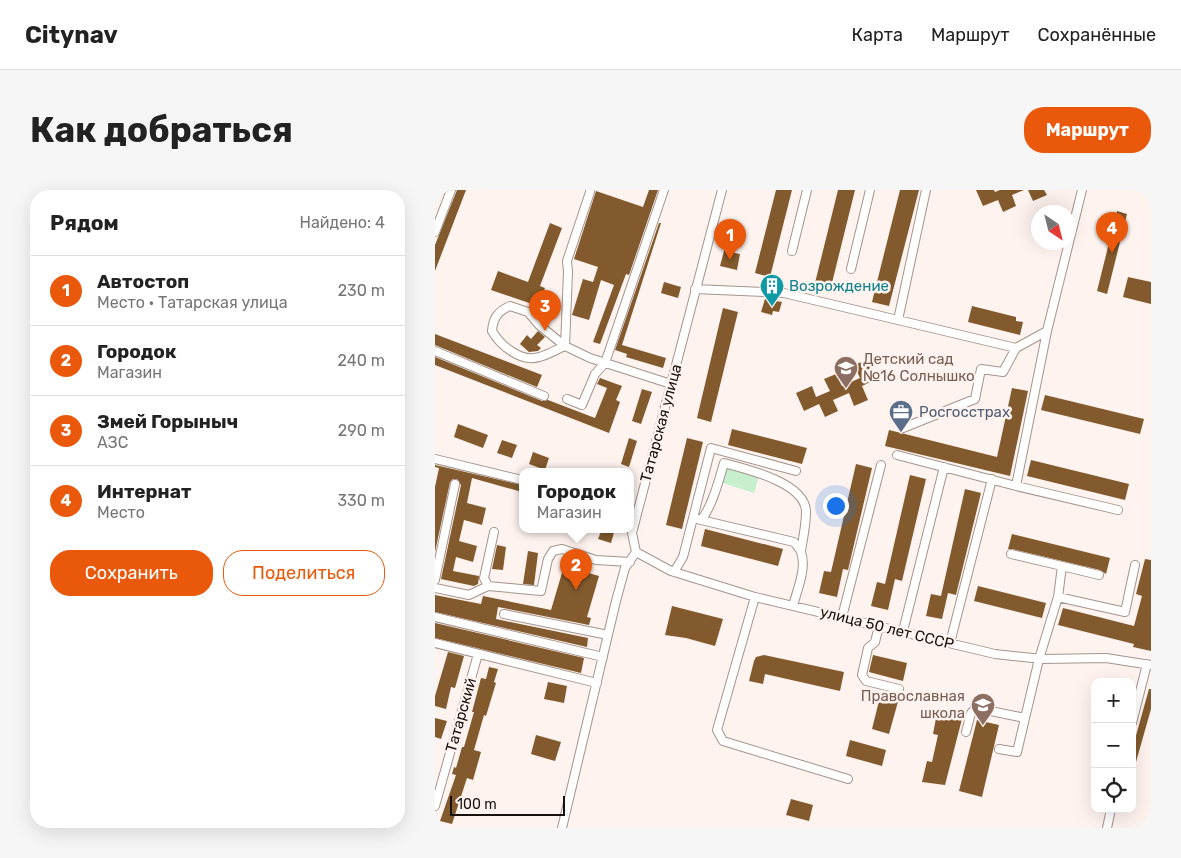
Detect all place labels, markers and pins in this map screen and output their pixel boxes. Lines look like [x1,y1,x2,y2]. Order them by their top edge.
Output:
pin: 4 [1096,212,1128,253]
pin: 1 [714,219,746,260]
building icon: Возрождение [759,273,785,307]
place label: Возрождение [789,277,889,295]
pin: 3 [529,290,561,331]
place label: Детский сад №16 Солнышко [863,350,975,385]
school or university icon: Детский сад №16 Солнышко [833,355,859,389]
office icon: Росгосстрах [888,399,914,433]
place label: Росгосстрах [919,403,1010,421]
pin: 2 [560,549,592,590]
place label: Православная школа [861,687,965,722]
school or university icon: Православная школа [970,692,996,726]

